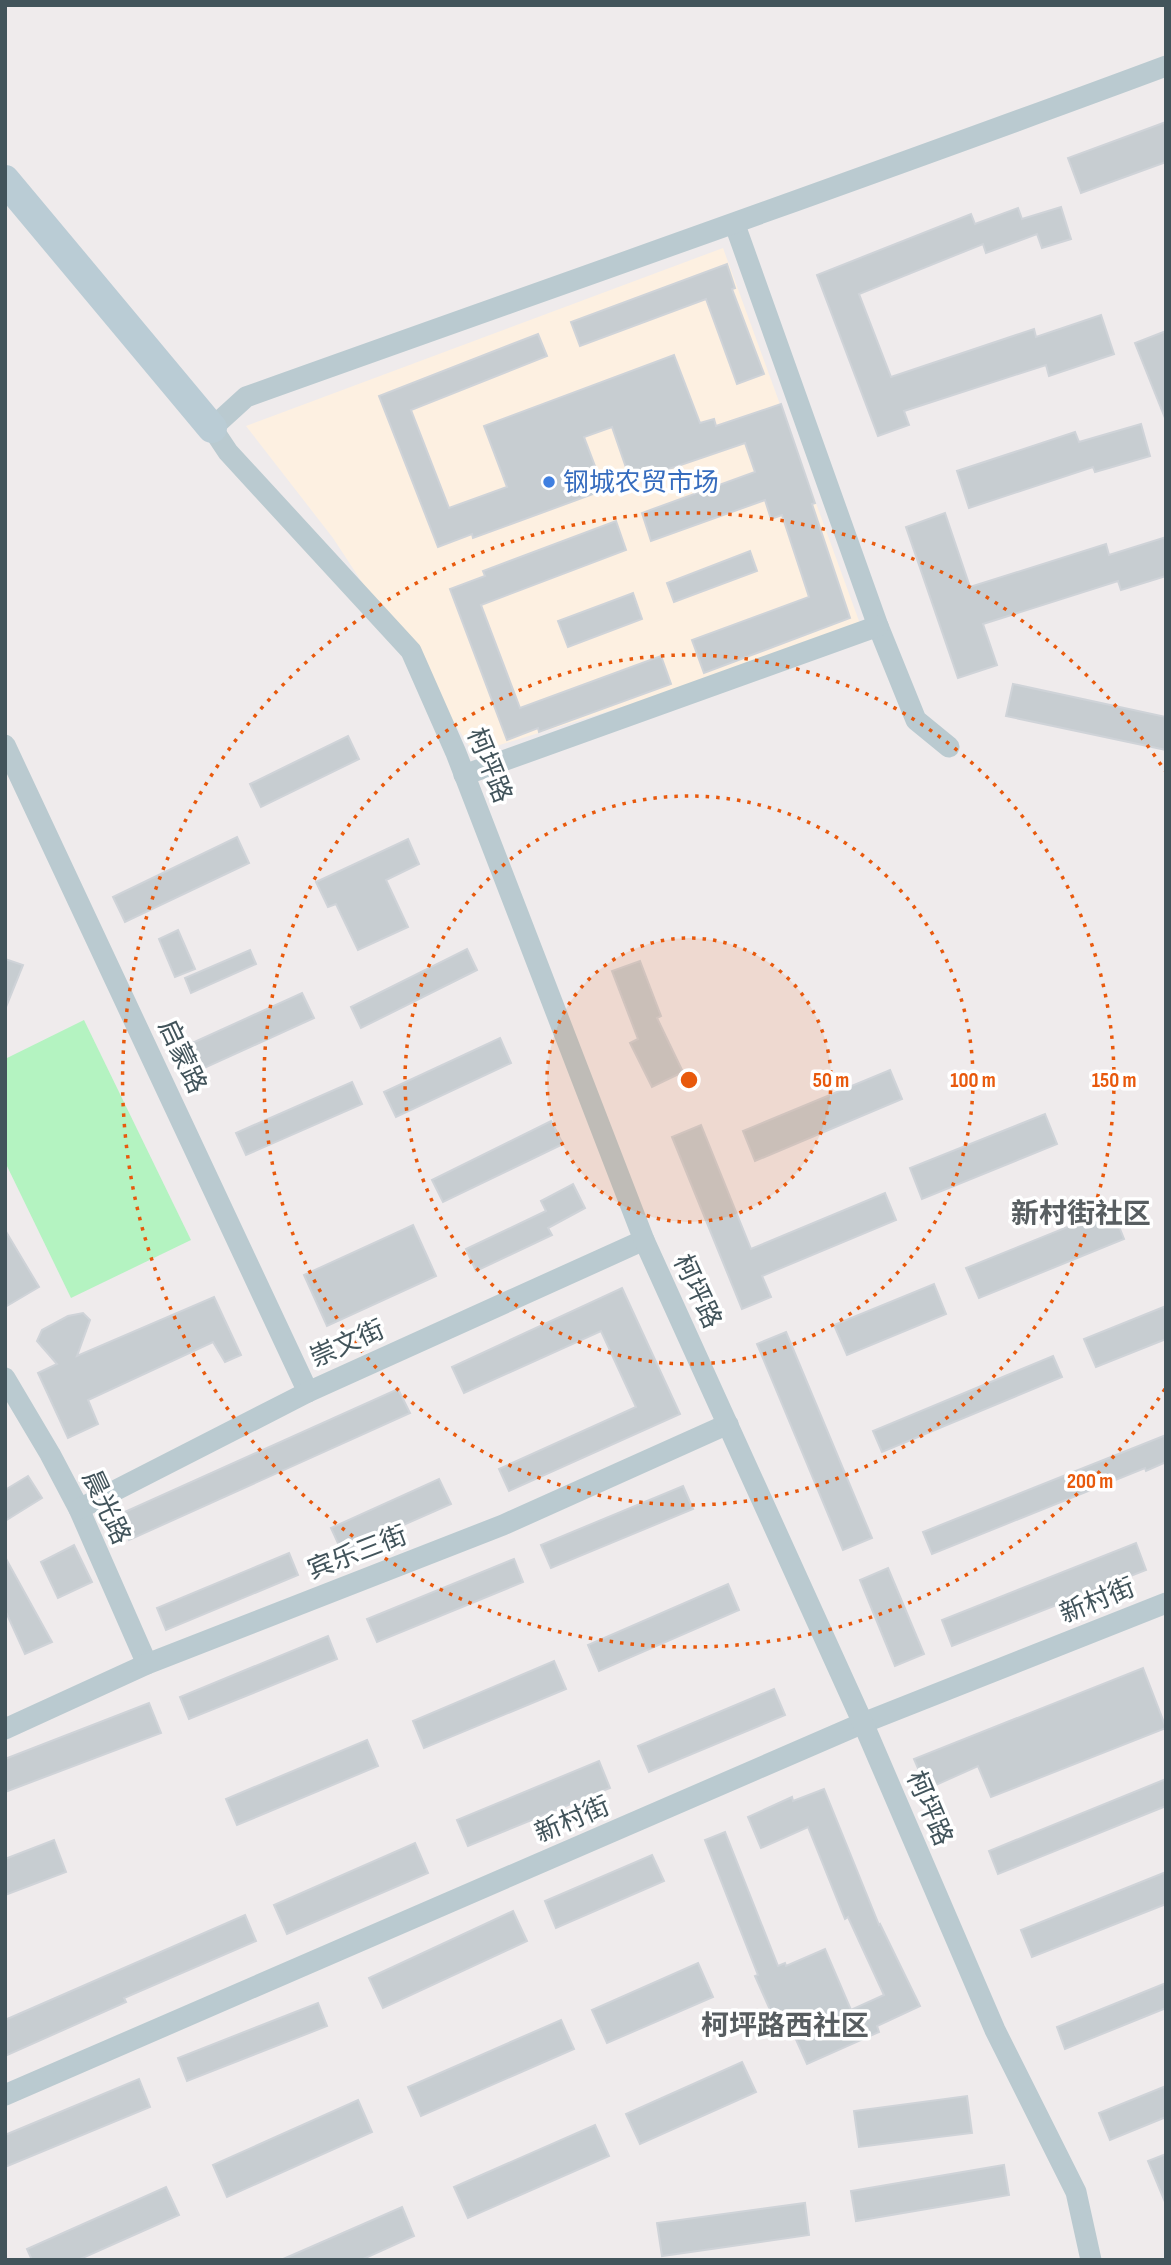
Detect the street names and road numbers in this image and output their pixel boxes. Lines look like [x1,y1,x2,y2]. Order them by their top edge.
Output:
street label: 柯坪路 [460,724,518,808]
street label: 启蒙路 [151,1015,212,1099]
street label: 柯坪路 [666,1250,727,1334]
street label: 崇文街 [306,1314,390,1374]
street label: 晨光路 [75,1466,136,1550]
street label: 宾乐三街 [303,1520,412,1587]
street label: 新村街 [1056,1572,1140,1630]
street label: 柯坪路 [899,1767,958,1851]
street label: 新村街 [531,1791,615,1850]

